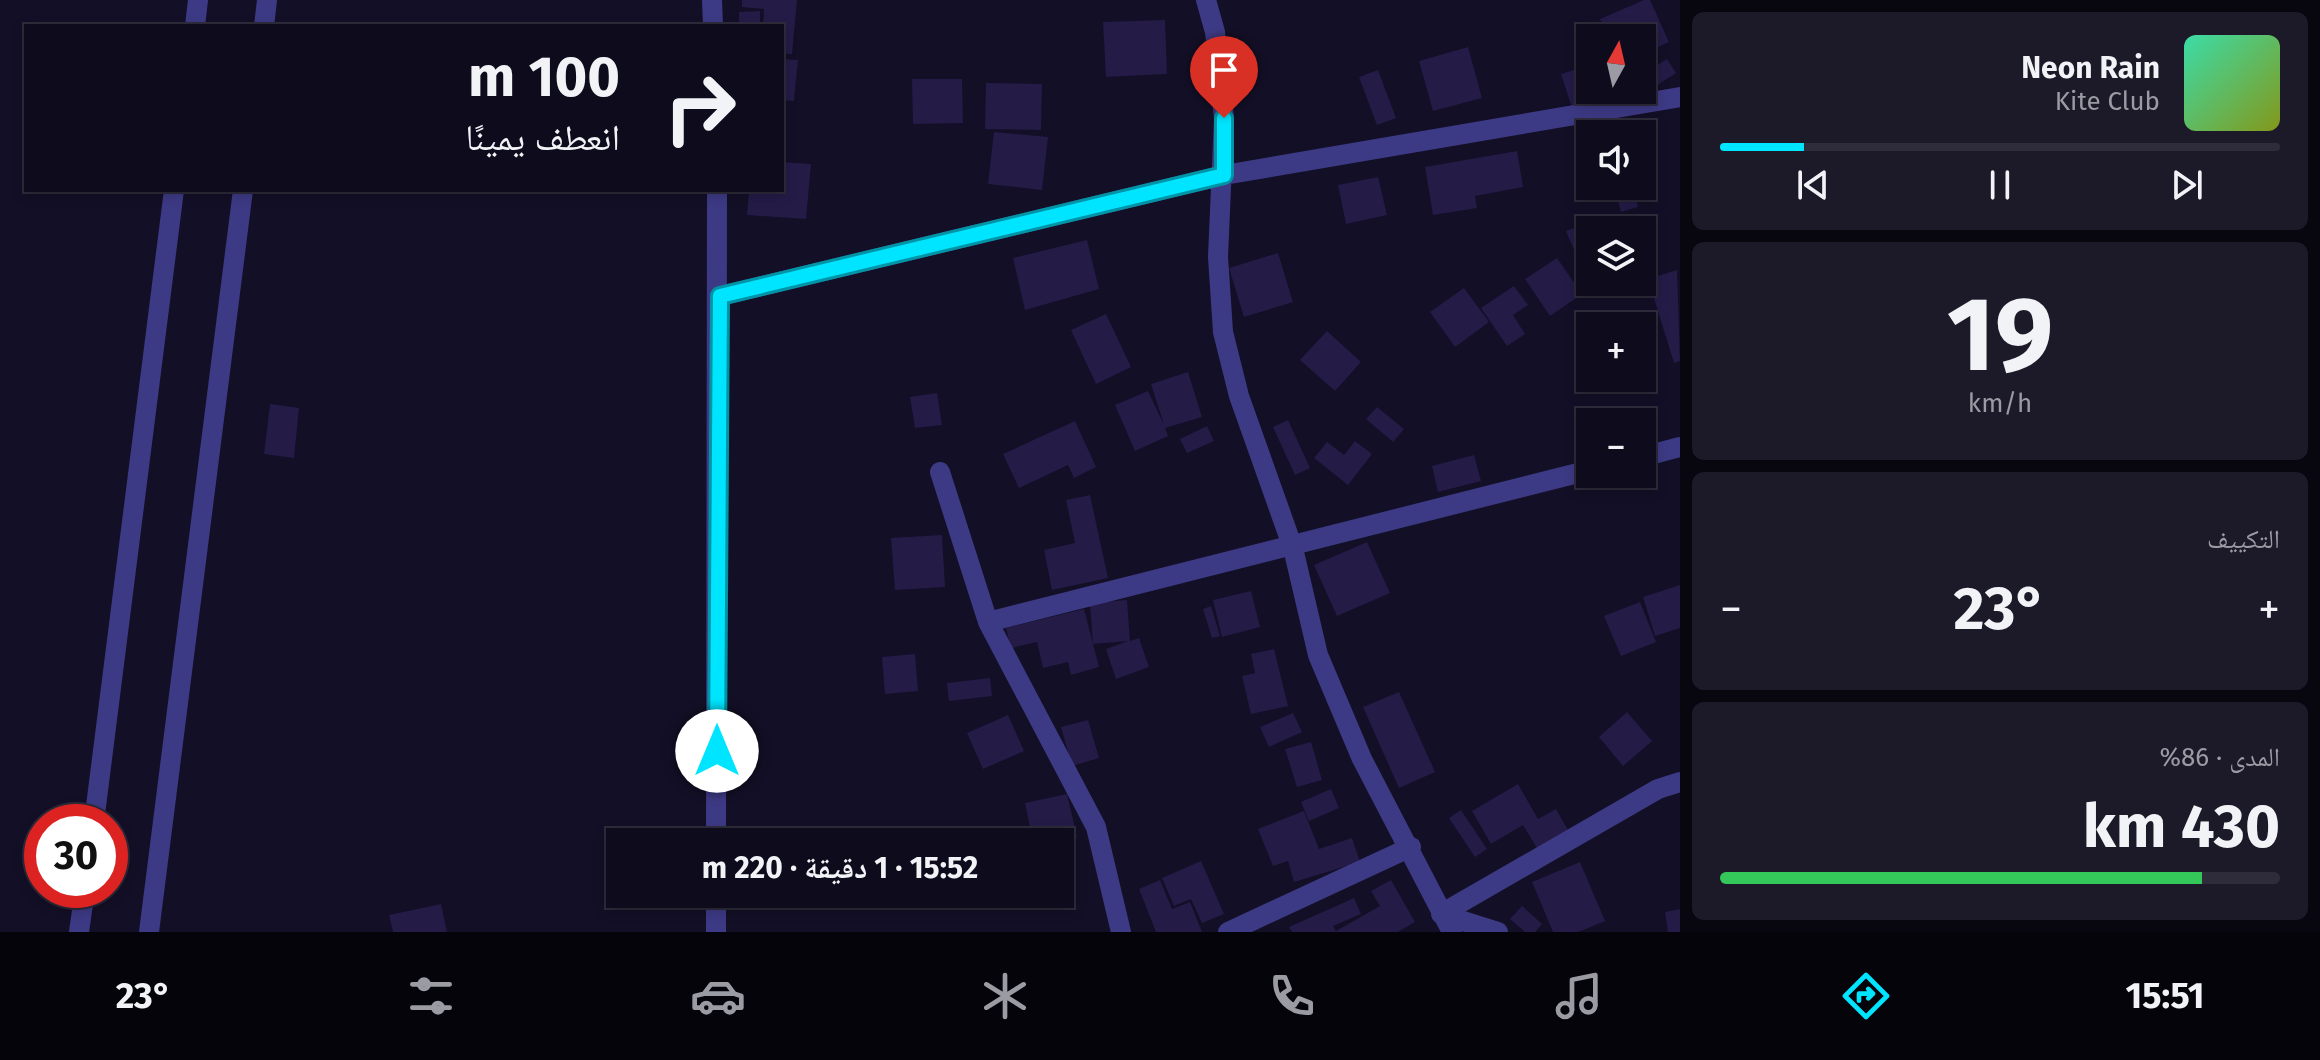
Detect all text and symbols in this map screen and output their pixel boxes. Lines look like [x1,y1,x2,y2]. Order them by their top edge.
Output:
north arrow [1576,24,1656,104]
map controls [1576,24,1656,488]
pin [1190,36,1258,118]
text: 100 m [468,44,620,111]
icon: arrive [1202,48,1246,92]
text: Neon Rain [2021,50,2160,86]
icon: right [648,56,752,160]
text: Kite Club [2055,86,2160,117]
text: انعطف يمينًا [465,116,620,160]
button: sound [1576,120,1656,200]
icon: previous [1791,163,1835,207]
icon: pause [1978,163,2022,207]
icon: next [2165,163,2209,207]
button: layers [1576,216,1656,296]
text: 19 [1947,273,2053,398]
button: + [1576,312,1656,392]
text: km/h [1968,388,2032,419]
button: − [1576,408,1656,488]
text: التكييف [2207,524,2280,555]
text: 23° [1953,573,2047,645]
text: − [1720,583,1742,636]
text: + [2258,583,2280,636]
position arrow [675,709,759,793]
text: المدى · 86% [2159,742,2280,773]
text: 430 km [2083,791,2280,863]
speed limit sign: 30 [24,804,128,908]
text: 15:52 · 1 دقيقة · 220 m [702,850,978,886]
icon: filters [403,968,459,1024]
icon: car [690,968,746,1024]
icon: climate [977,968,1033,1024]
icon: phone [1264,968,1320,1024]
icon: music [1551,968,1607,1024]
icon: directions [1838,968,1894,1024]
text: 23° [116,974,172,1018]
text: 15:51 [2126,974,2204,1018]

